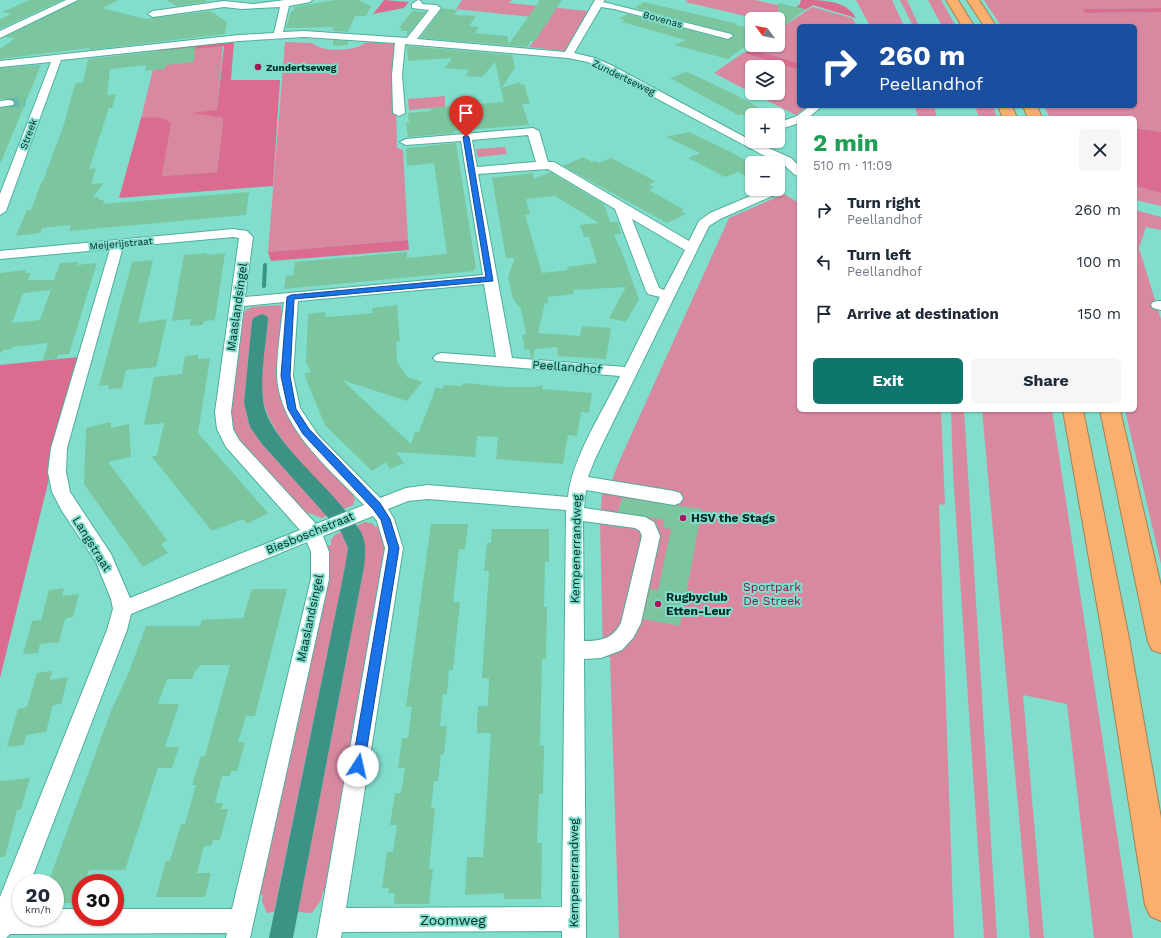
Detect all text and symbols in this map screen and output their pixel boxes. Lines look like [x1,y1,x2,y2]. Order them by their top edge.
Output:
street label: Bovenas [642,9,684,30]
north arrow [745,12,785,52]
map controls [745,12,785,196]
text: 260 m [879,39,965,72]
icon: right [813,40,865,92]
street label: Zundertseweg [590,57,658,98]
button: layers [745,60,785,100]
marker: Zundertseweg [253,62,263,72]
place label: Zundertseweg [266,62,337,73]
text: Peellandhof [879,73,983,94]
pin [449,96,483,137]
icon: arrive [455,102,477,124]
button: + [745,108,785,148]
street label: Streek [18,117,39,151]
text: 2 min [813,129,879,157]
button: close [1079,129,1121,171]
button: − [745,156,785,196]
text: 510 m · 11:09 [813,158,892,173]
text: Turn right [847,194,920,212]
icon: right [813,199,835,221]
text: 260 m [1074,201,1121,219]
text: Peellandhof [847,212,922,227]
street label: Meijerijstraat [89,235,154,252]
text: Turn left [847,246,911,264]
icon: left [813,251,835,273]
text: 100 m [1077,253,1121,271]
street label: Maaslandsingel [224,261,250,352]
text: Peellandhof [847,264,922,279]
icon: arrive [813,303,835,325]
text: Arrive at destination [847,305,999,323]
text: 150 m [1078,305,1121,323]
street label: Peellandhof [532,358,602,376]
button: Exit [813,358,963,404]
button: Share [971,358,1121,404]
street label: Kempenerrandweg [568,494,584,604]
street label: Biesboschstraat [264,509,356,557]
place label: HSV the Stags [691,511,776,525]
marker: HSV the Stags [678,513,688,523]
street label: Langstraat [70,514,114,574]
street label: Maaslandsingel [294,572,326,663]
park label: Sportpark De Streek [743,580,801,608]
place label: Rugbyclub Etten-Leur [666,590,732,618]
marker: Rugbyclub Etten-Leur [653,599,663,609]
position arrow [337,745,379,787]
street label: Kempenerrandweg [567,818,581,928]
speed limit sign: 30 [72,874,124,926]
text: 20 [26,883,50,907]
text: km/h [25,904,51,915]
street label: Zoomweg [420,912,486,928]

